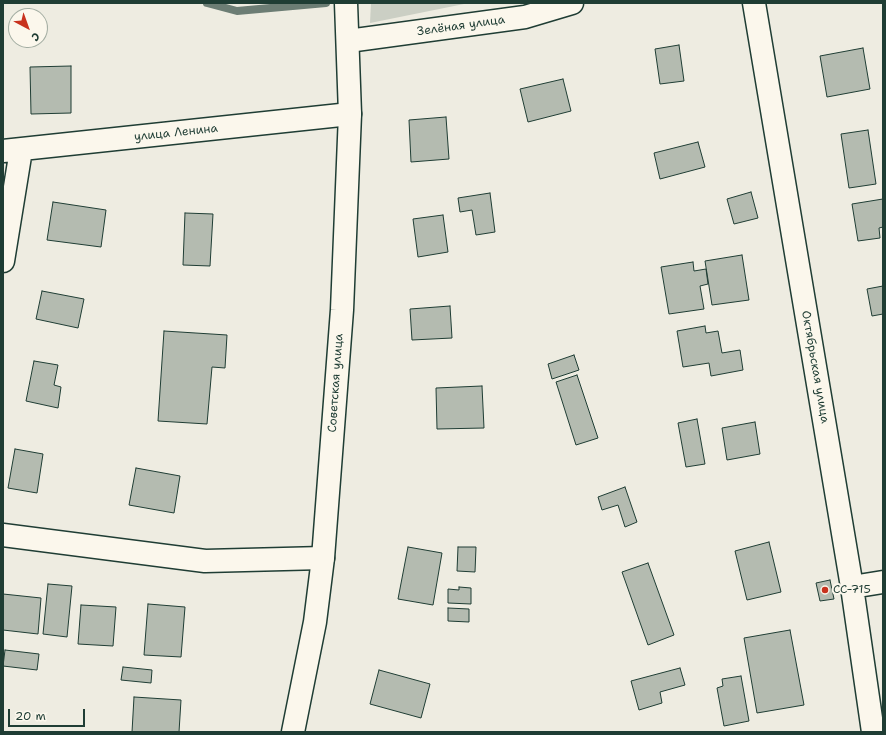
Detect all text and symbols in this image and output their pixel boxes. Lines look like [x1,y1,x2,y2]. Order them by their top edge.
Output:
north arrow [8,8,48,48]
street label: Зелёная улица [416,13,506,39]
text: С [28,29,43,45]
street label: улица Ленина [133,121,219,145]
street label: Октябрьская улица [798,310,832,424]
street label: Советская улица [325,333,347,433]
place label: СС-715 [833,583,871,597]
marker: СС-715 [820,585,830,595]
scale bar [10,701,87,727]
text: 20 m [15,708,46,724]

